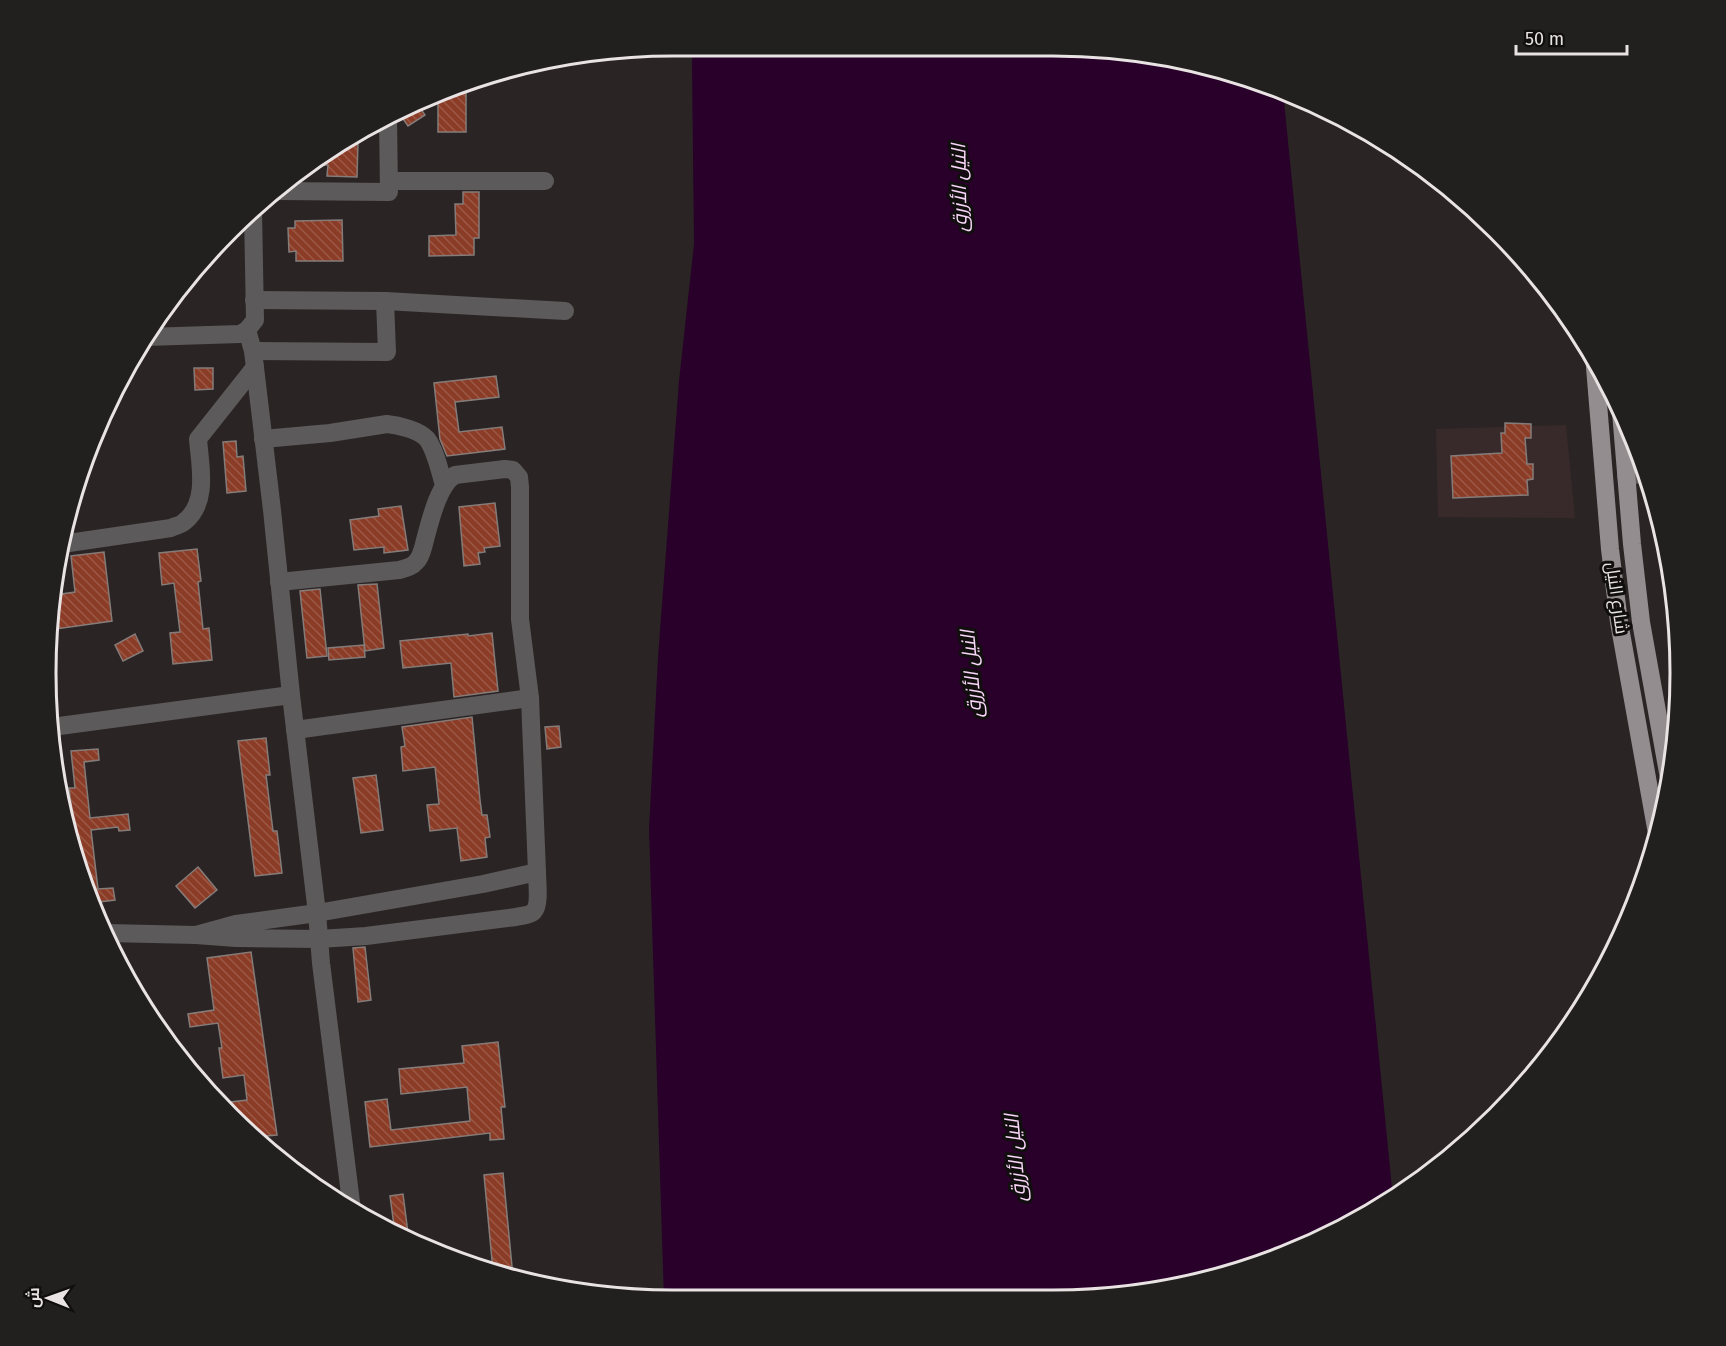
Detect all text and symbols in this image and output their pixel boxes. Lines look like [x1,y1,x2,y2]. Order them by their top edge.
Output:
scale bar [1516,18,1627,56]
text: 50 m [1525,28,1564,50]
water label: النيل الأزرق [946,141,973,232]
street label: شارع النيل [1600,561,1633,636]
water label: النيل الأزرق [955,627,988,719]
water label: النيل الأزرق [999,1111,1032,1203]
north arrow [18,1268,78,1328]
text: ش [24,1287,43,1308]

